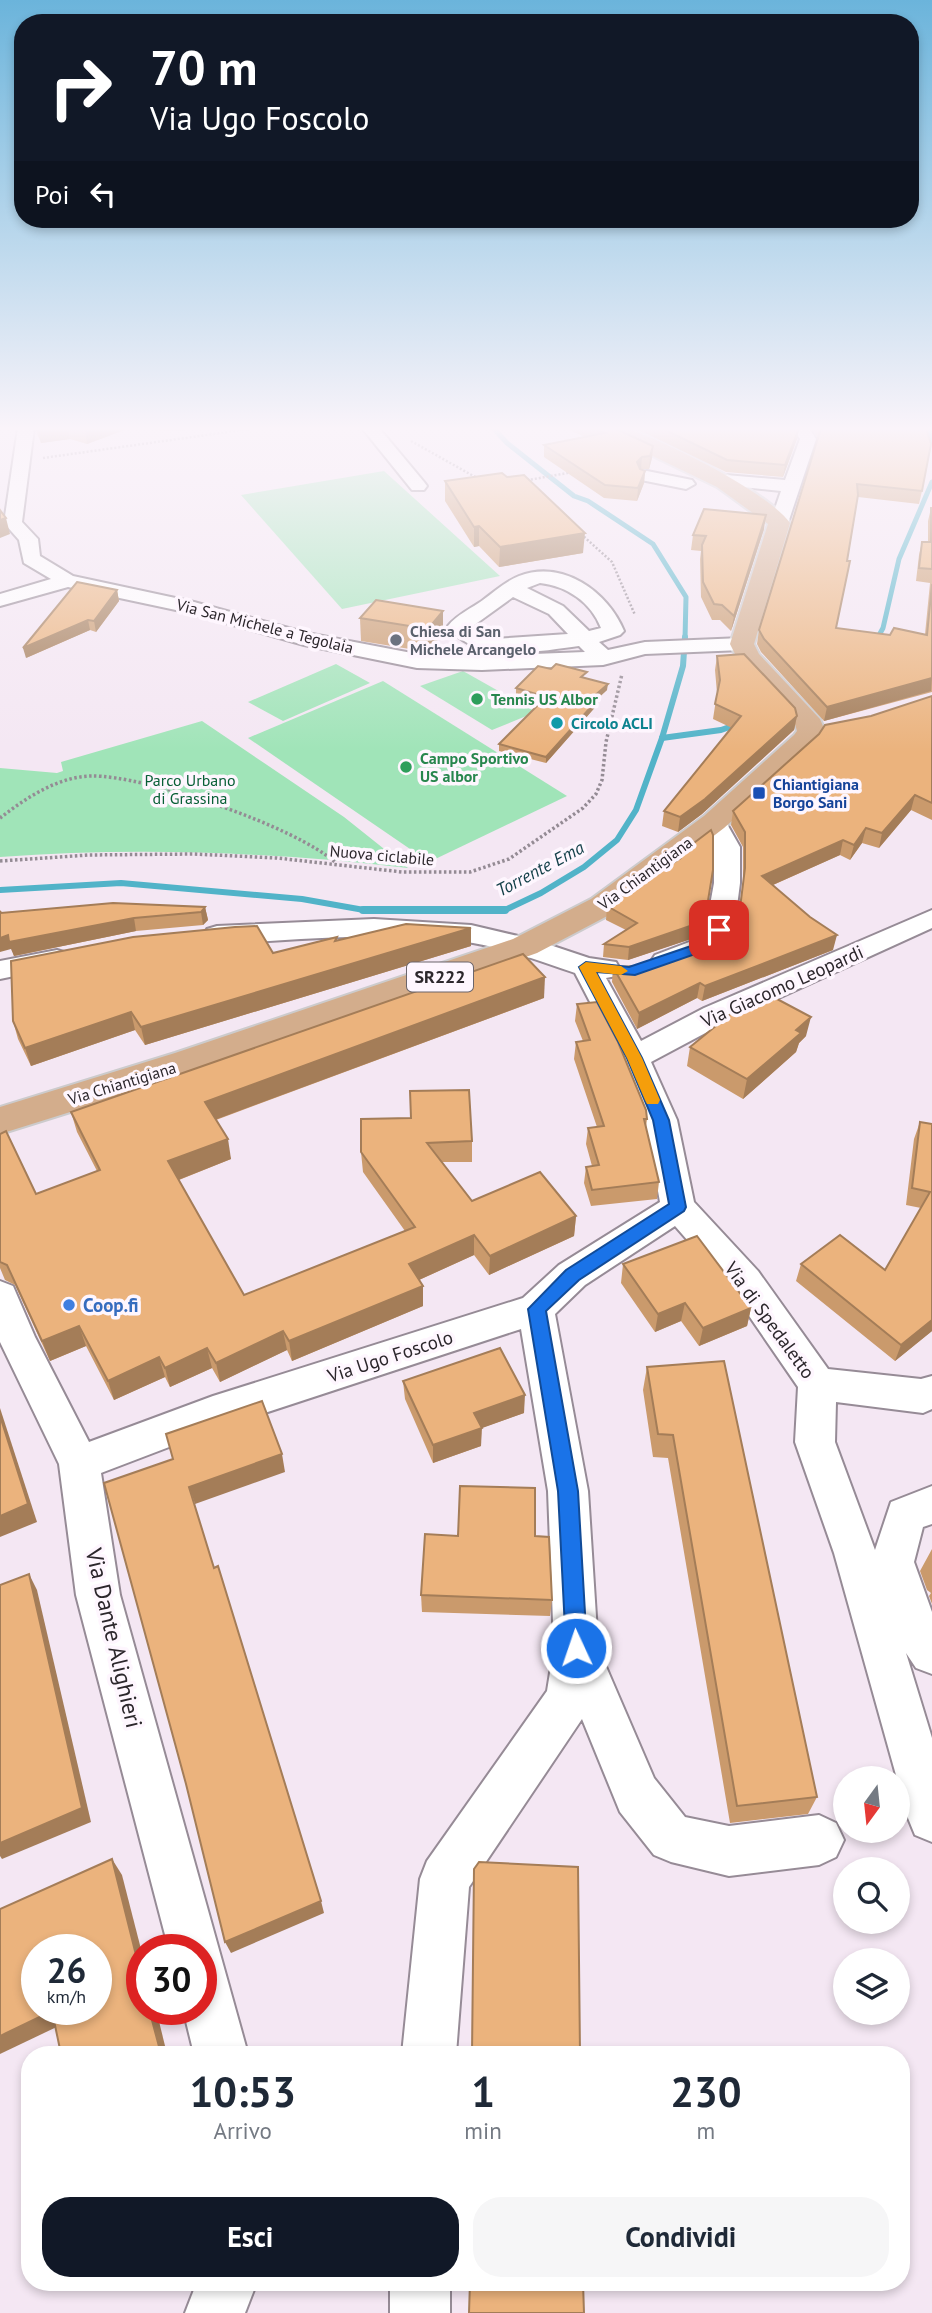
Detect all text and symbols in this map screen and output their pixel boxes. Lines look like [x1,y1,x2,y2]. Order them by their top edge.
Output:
text: 70 m [150,35,257,99]
icon: right [35,42,126,133]
text: Via Ugo Foscolo [150,97,369,139]
icon: left [84,175,122,213]
text: Poi [35,178,70,211]
street label: Via San Michele a Tegolaia [173,594,356,658]
place label: Chiesa di San Michele Arcangelo [410,621,536,659]
marker: Chiesa di San Michele Arcangelo [388,632,404,648]
place label: Tennis US Albor [491,689,598,709]
marker: Tennis US Albor [469,691,485,707]
place label: Circolo ACLI [571,713,653,733]
marker: Circolo ACLI [549,715,565,731]
place label: Campo Sportivo US albor [420,748,529,786]
marker: Campo Sportivo US albor [398,759,414,775]
park label: Parco Urbano di Grassina [144,770,236,808]
place label: Chiantigiana Borgo Sani [773,774,859,812]
marker: Chiantigiana Borgo Sani [751,785,767,801]
street label: Via Chiantigiana [593,832,696,914]
water label: Torrente Ema [492,836,588,901]
street label: Nuova ciclabile [329,840,435,870]
pin [689,900,749,960]
icon: arrive [700,911,738,949]
street label: Via Giacomo Leopardi [696,939,867,1033]
road number: SR222 [407,962,473,992]
street label: Via Chiantigiana [65,1057,178,1109]
street label: Via di Spedaletto [719,1256,820,1383]
place label: Coop.fi [83,1293,139,1317]
marker: Coop.fi [61,1297,77,1313]
street label: Via Ugo Foscolo [323,1324,456,1388]
street label: Via Dante Alighieri [79,1544,149,1731]
position arrow [539,1611,613,1685]
north arrow [833,1766,910,1843]
map controls [833,1766,910,2025]
button: search [833,1857,910,1934]
speed limit sign: 30 [126,1934,217,2025]
text: 26 [47,1947,86,1993]
button: layers [833,1948,910,2025]
text: km/h [47,1985,86,2008]
text: 10:53 [189,2064,296,2119]
text: 1 [471,2064,495,2119]
text: 230 [670,2064,742,2119]
text: Arrivo [213,2116,272,2145]
text: min [464,2116,502,2145]
text: m [697,2116,715,2145]
button: Esci [42,2197,459,2277]
button: Condividi [473,2197,889,2277]

